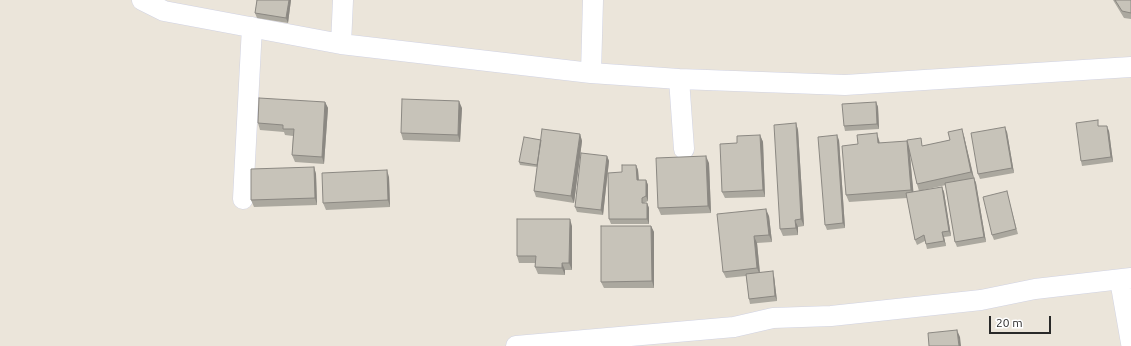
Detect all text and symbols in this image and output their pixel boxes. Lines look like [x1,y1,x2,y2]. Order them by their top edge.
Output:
scale bar [991,308,1053,334]
text: 20 m [996,316,1023,329]

